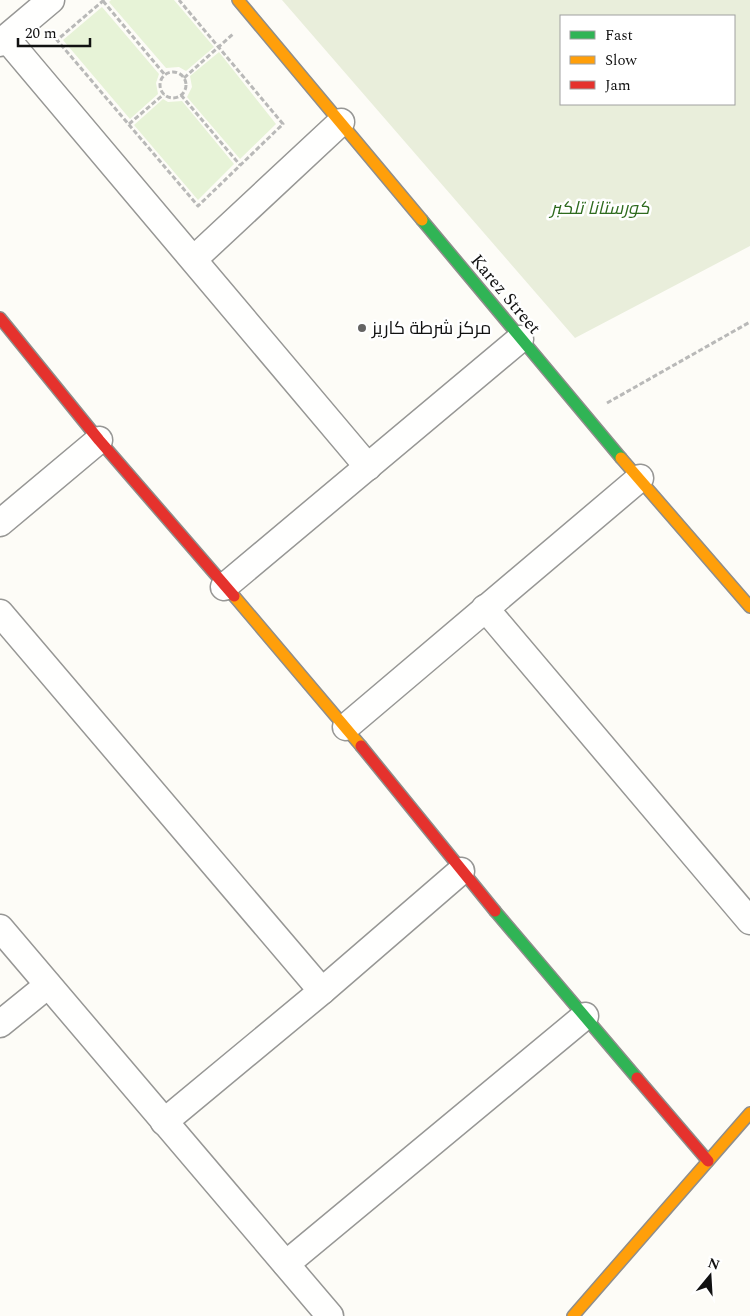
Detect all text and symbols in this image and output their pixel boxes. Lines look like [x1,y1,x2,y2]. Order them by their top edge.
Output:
scale bar [18,15,90,47]
legend [560,15,735,105]
text: 20 m [25,22,57,45]
text: Fast [605,24,633,47]
text: Slow [605,49,637,72]
text: Jam [605,74,631,97]
park label: كورستانا تلكبر [548,195,650,222]
street label: Karez Street [464,248,547,340]
place label: مركز شرطة كاريز [371,315,491,342]
marker: مركز شرطة كاريز [356,322,368,334]
north arrow [685,1251,735,1301]
text: N [705,1252,723,1276]

